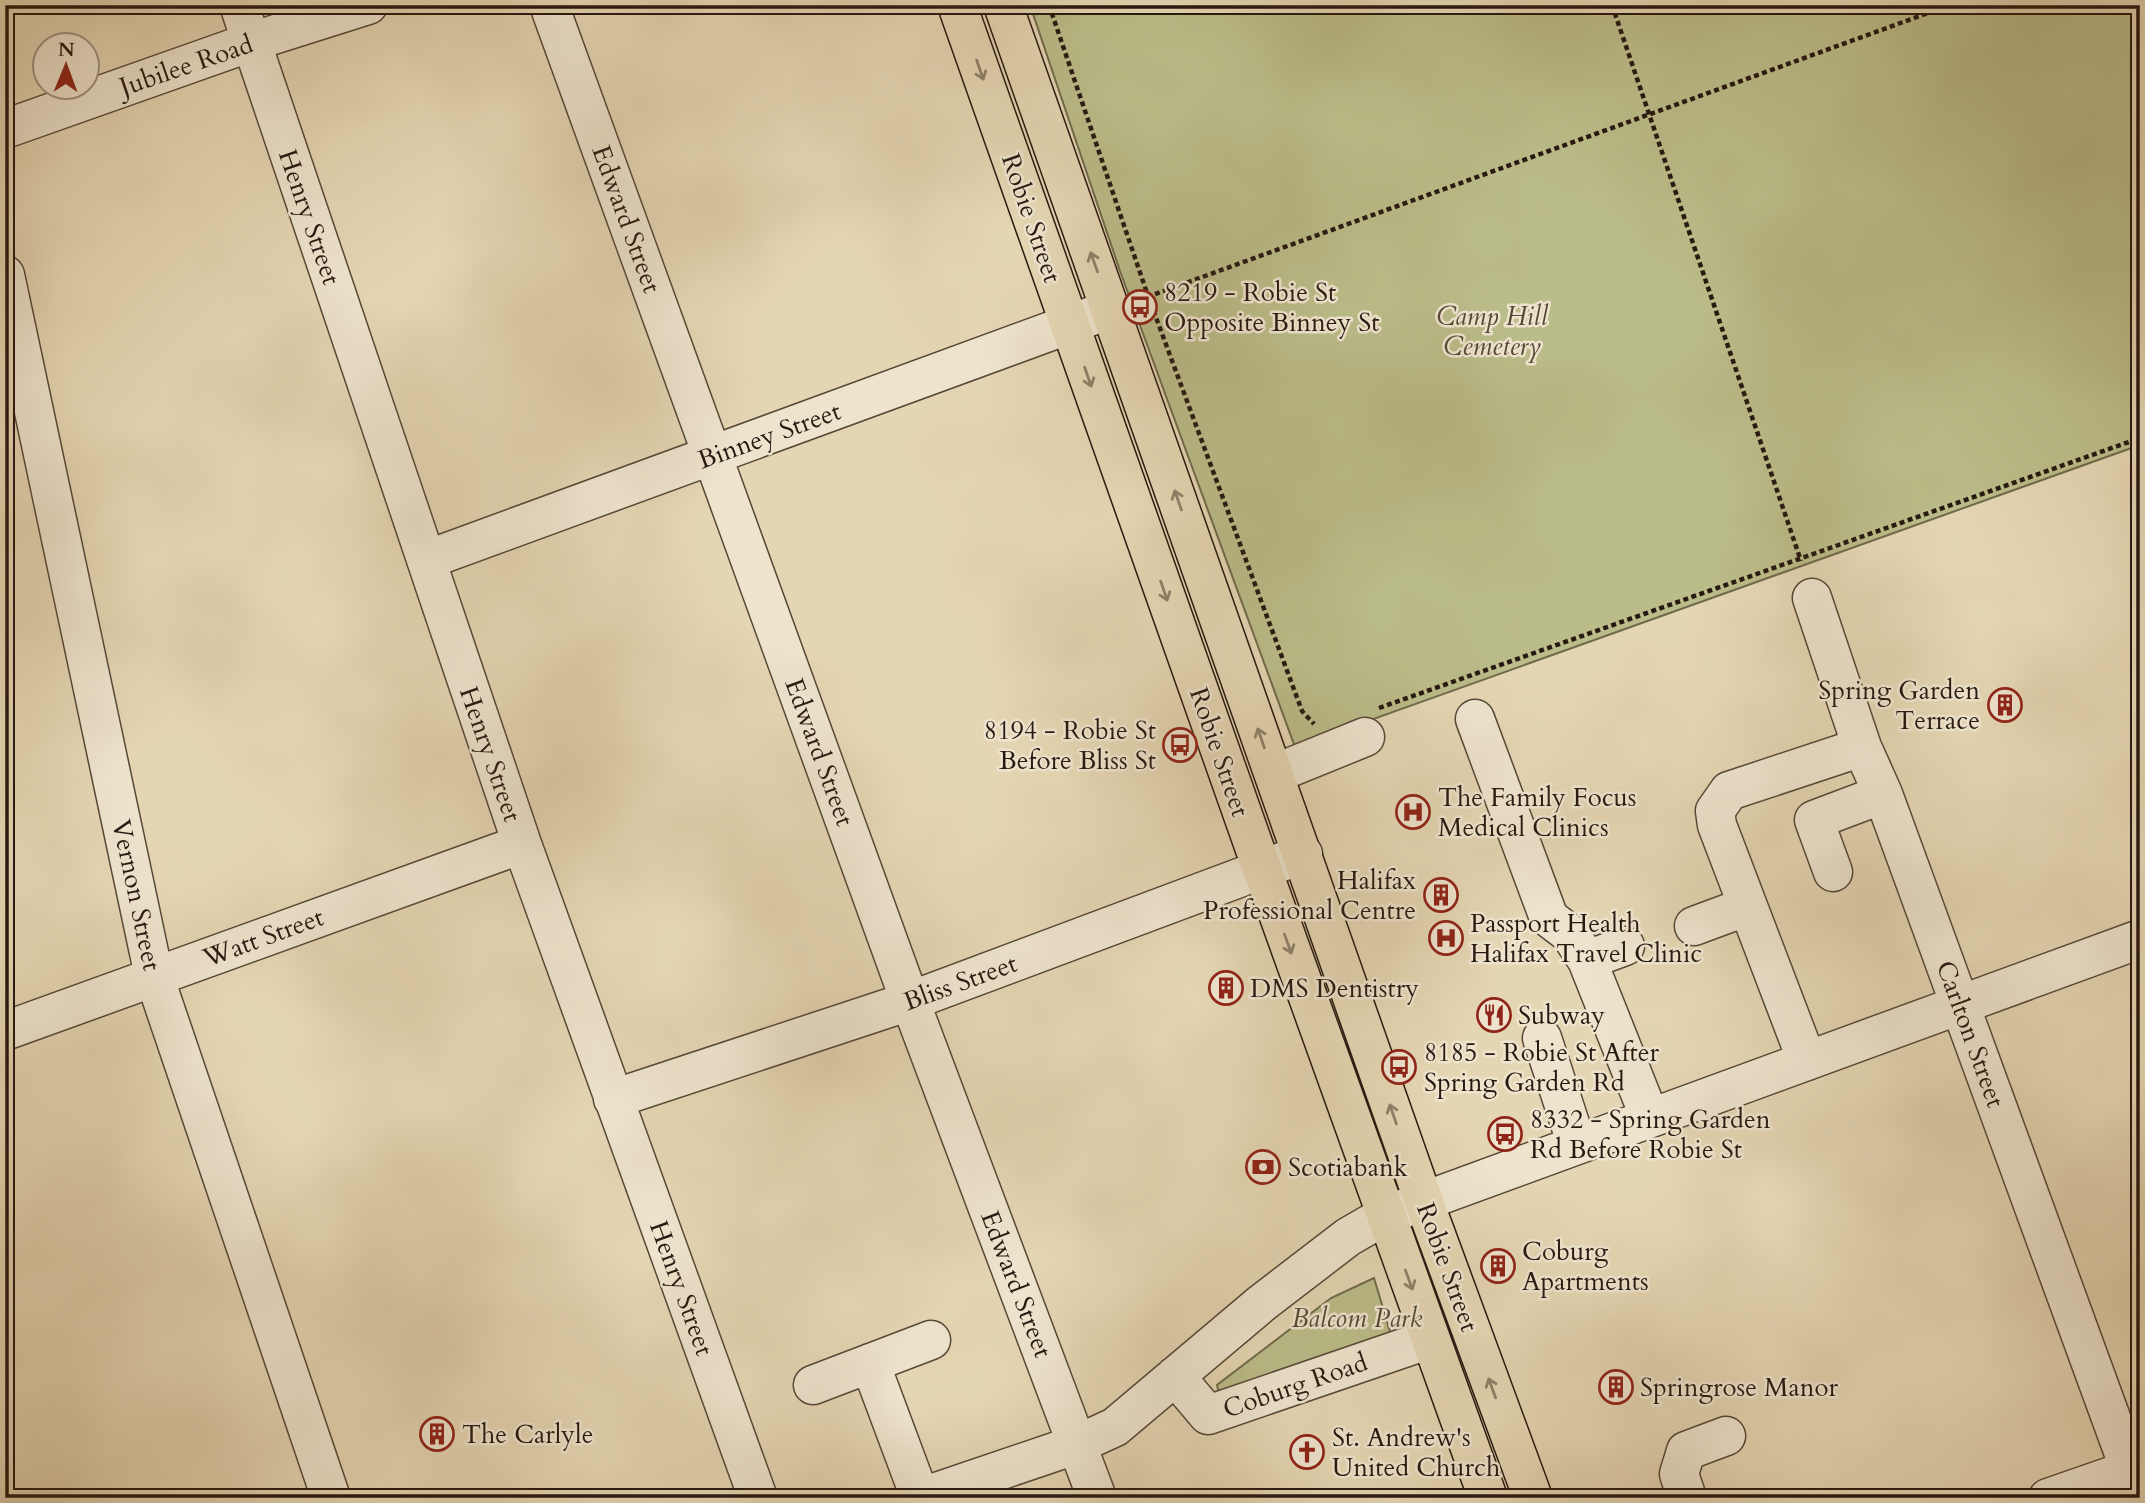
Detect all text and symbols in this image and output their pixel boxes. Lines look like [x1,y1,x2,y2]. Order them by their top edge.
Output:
street label: Jubilee Road [111,26,258,106]
north arrow [32,32,102,102]
text: N [58,37,75,63]
one-way arrow [975,58,987,80]
street label: Edward Street [584,140,669,298]
street label: Henry Street [270,145,349,290]
street label: Robie Street [993,149,1070,288]
one-way arrow [1087,252,1100,273]
place label: 8219 - Robie St Opposite Binney St [1164,275,1380,340]
bus stop icon: 8219 - Robie St Opposite Binney St [1121,288,1159,326]
park label: Camp Hill Cemetery [1436,299,1549,364]
one-way arrow [1083,365,1095,387]
street label: Binney Street [693,393,845,478]
one-way arrow [1171,489,1183,511]
one-way arrow [1159,580,1171,602]
street label: Edward Street [777,673,862,831]
place label: Spring Garden Terrace [1818,673,1980,738]
street label: Henry Street [451,682,530,827]
street label: Robie Street [1181,683,1258,822]
building icon: Spring Garden Terrace [1986,686,2024,724]
place label: 8194 - Robie St Before Bliss St [984,713,1156,778]
bus stop icon: 8194 - Robie St Before Bliss St [1161,726,1199,764]
one-way arrow [1254,727,1266,749]
place label: The Family Focus Medical Clinics [1438,780,1637,845]
hospital icon: The Family Focus Medical Clinics [1394,793,1432,831]
street label: Vernon Street [103,816,170,974]
place label: Halifax Professional Centre [1203,863,1416,928]
building icon: Halifax Professional Centre [1422,876,1460,914]
street label: Watt Street [197,899,328,976]
place label: Passport Health Halifax Travel Clinic [1470,906,1702,971]
hospital icon: Passport Health Halifax Travel Clinic [1427,919,1465,957]
one-way arrow [1283,933,1296,955]
street label: Bliss Street [898,946,1022,1019]
street label: Carlton Street [1928,956,2013,1112]
building icon: DMS Dentistry [1207,969,1245,1007]
place label: DMS Dentistry [1250,971,1419,1006]
restaurant icon: Subway [1475,996,1513,1034]
place label: Subway [1518,998,1605,1033]
place label: 8185 - Robie St After Spring Garden Rd [1424,1035,1660,1100]
bus stop icon: 8185 - Robie St After Spring Garden Rd [1380,1048,1418,1086]
place label: 8332 - Spring Garden Rd Before Robie St [1530,1102,1771,1167]
one-way arrow [1386,1104,1398,1126]
bus stop icon: 8332 - Spring Garden Rd Before Robie St [1486,1115,1524,1153]
bank icon: Scotiabank [1244,1148,1282,1186]
place label: Scotiabank [1288,1150,1408,1185]
street label: Robie Street [1408,1198,1487,1336]
street label: Edward Street [972,1206,1061,1363]
street label: Henry Street [641,1216,722,1360]
place label: Coburg Apartments [1522,1234,1649,1299]
building icon: Coburg Apartments [1479,1247,1517,1285]
one-way arrow [1404,1268,1416,1290]
park label: Balcom Park [1292,1301,1423,1336]
street label: Coburg Road [1218,1344,1372,1426]
building icon: Springrose Manor [1597,1368,1635,1406]
place label: Springrose Manor [1640,1370,1839,1405]
one-way arrow [1485,1377,1497,1399]
building icon: The Carlyle [418,1415,456,1453]
place label: The Carlyle [462,1417,594,1452]
place label: St. Andrew's United Church [1332,1420,1500,1485]
church icon: St. Andrew's United Church [1288,1433,1326,1471]

